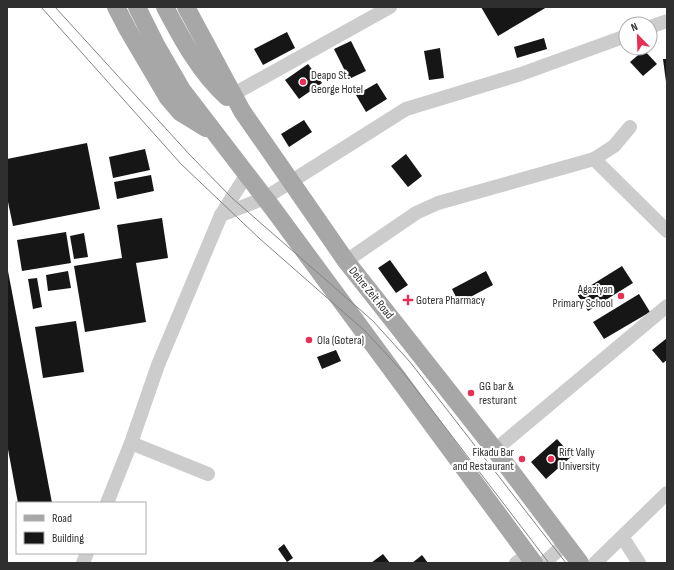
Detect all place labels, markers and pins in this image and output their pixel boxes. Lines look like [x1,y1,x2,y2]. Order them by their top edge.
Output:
place label: Deapo St. George Hotel [311,68,363,97]
marker: Deapo St. George Hotel [298,77,308,87]
place label: Agaziyan Primary School [553,282,613,311]
marker: Agaziyan Primary School [616,291,626,301]
place label: Gotera Pharmacy [416,293,485,308]
marker: Gotera Pharmacy [403,295,413,305]
place label: Ola (Gotera) [317,333,364,348]
marker: Ola (Gotera) [304,335,314,345]
place label: GG bar & resturant [479,379,517,408]
marker: GG bar & resturant [466,388,476,398]
place label: Fikadu Bar and Restaurant [453,445,515,474]
place label: Rift Vally University [559,445,600,474]
marker: Fikadu Bar and Restaurant [517,454,527,464]
marker: Rift Vally University [546,454,556,464]

